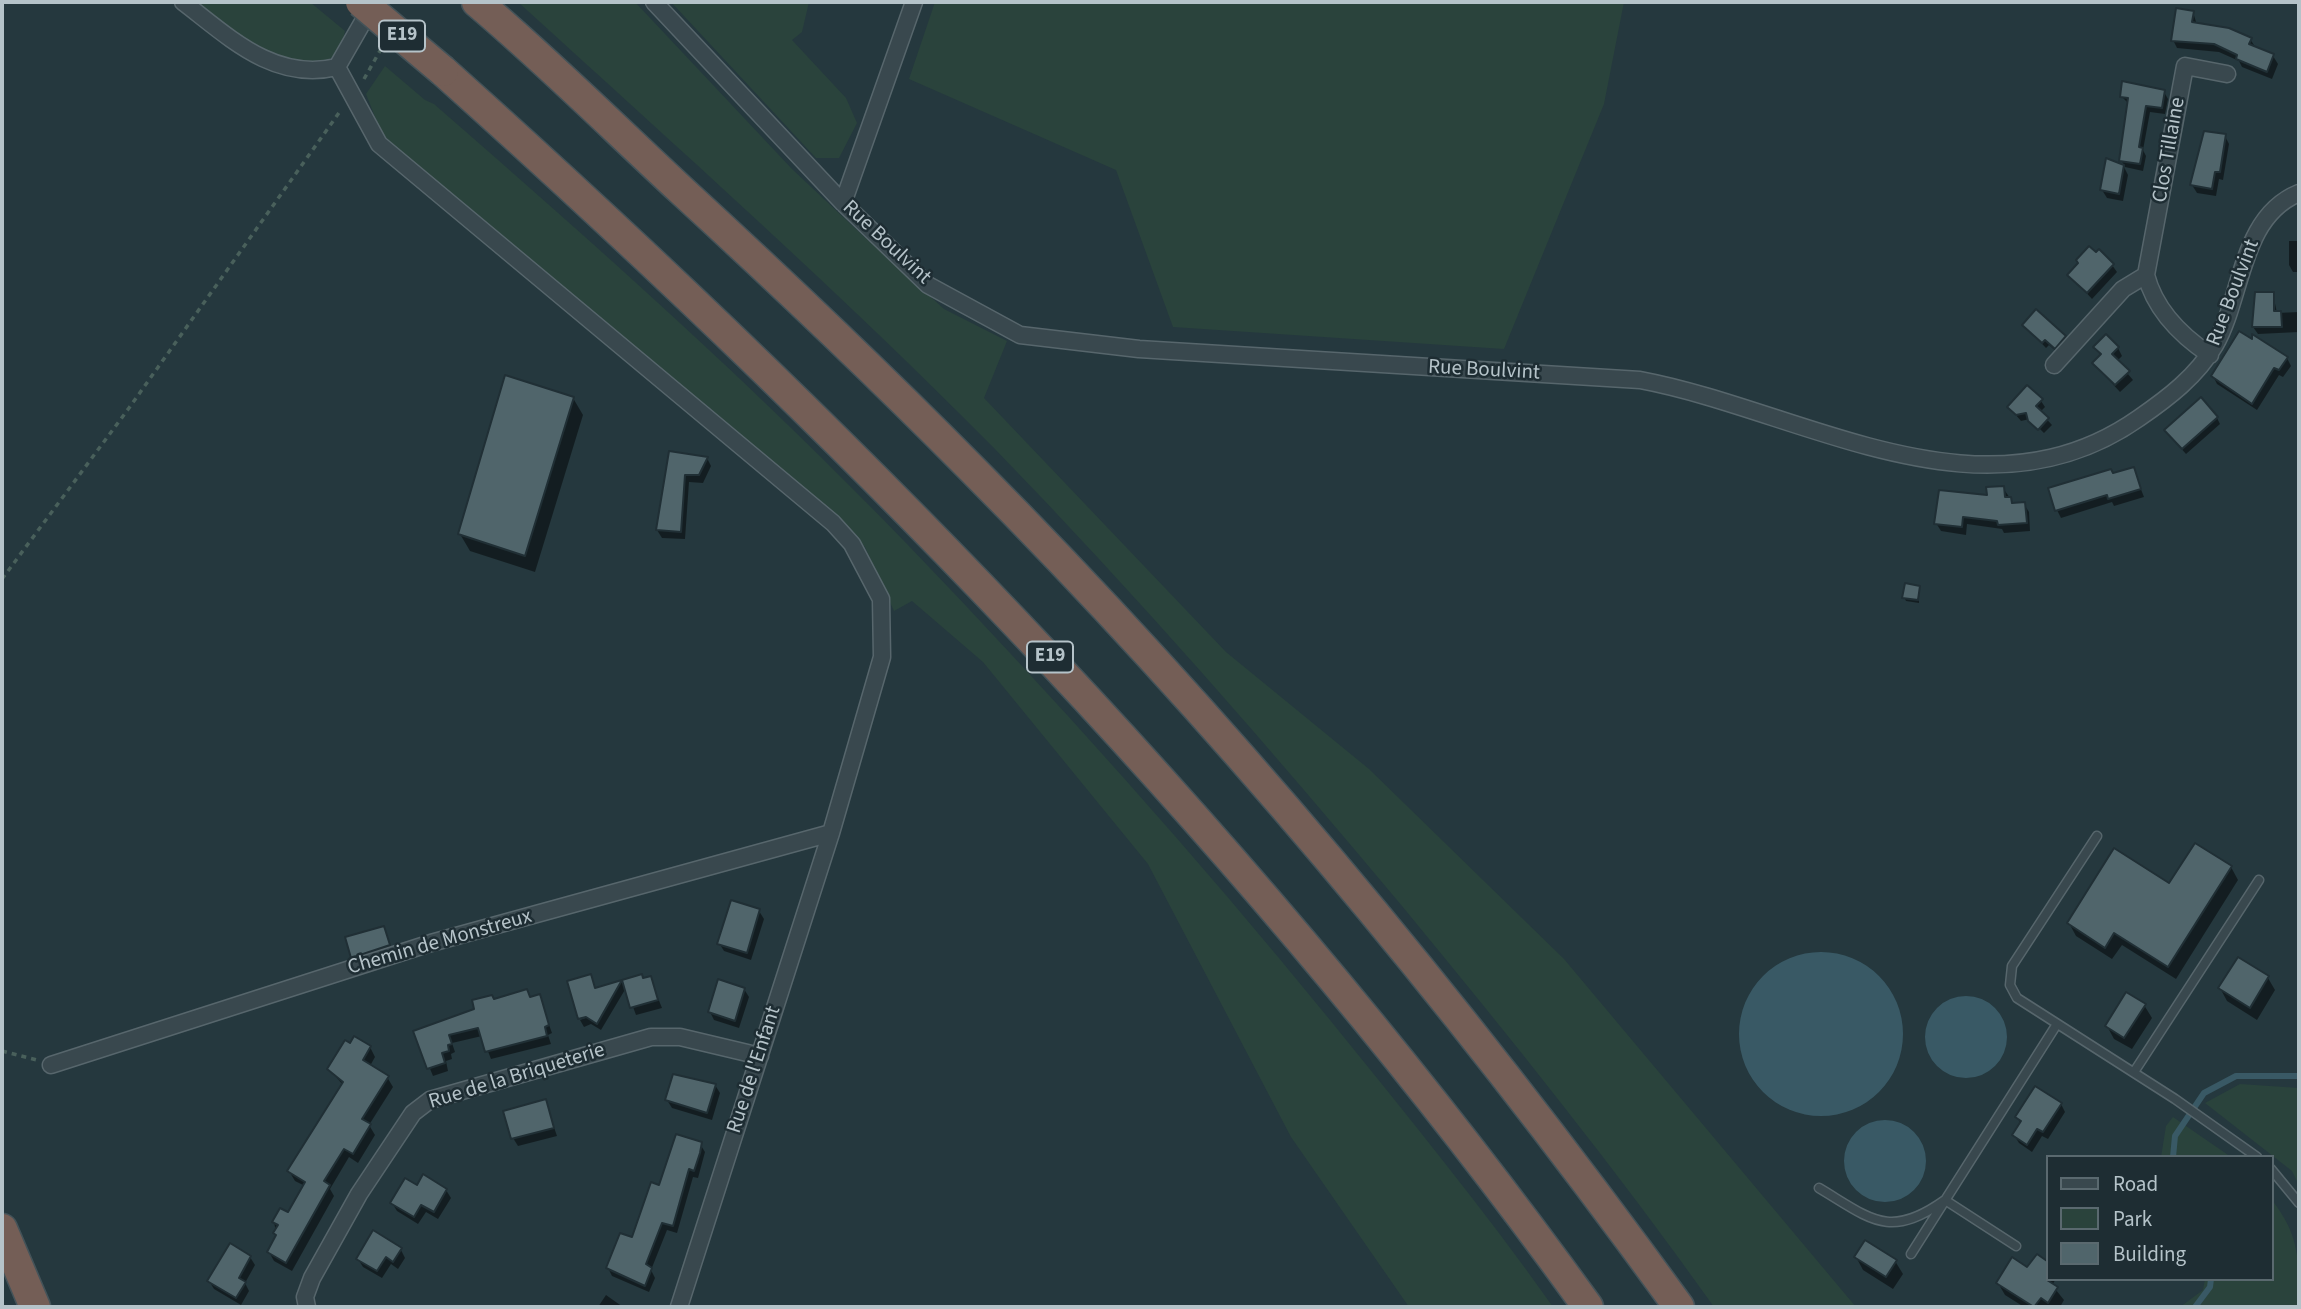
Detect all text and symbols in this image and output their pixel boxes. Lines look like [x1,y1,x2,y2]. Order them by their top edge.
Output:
road number: E19 [379,20,425,52]
street label: Clos Tillaine [2148,95,2192,205]
street label: Rue Boulvint [836,196,936,290]
street label: Rue Boulvint [2202,236,2266,350]
street label: Rue Boulvint [1427,355,1541,387]
road number: E19 [1027,642,1073,672]
street label: Chemin de Monstreux [345,905,535,981]
street label: Rue de l'Enfant [723,1003,787,1137]
street label: Rue de la Briqueterie [426,1038,608,1116]
legend [2046,1155,2273,1281]
text: Road [2113,1169,2158,1199]
text: Park [2113,1204,2152,1234]
text: Building [2113,1239,2186,1269]

